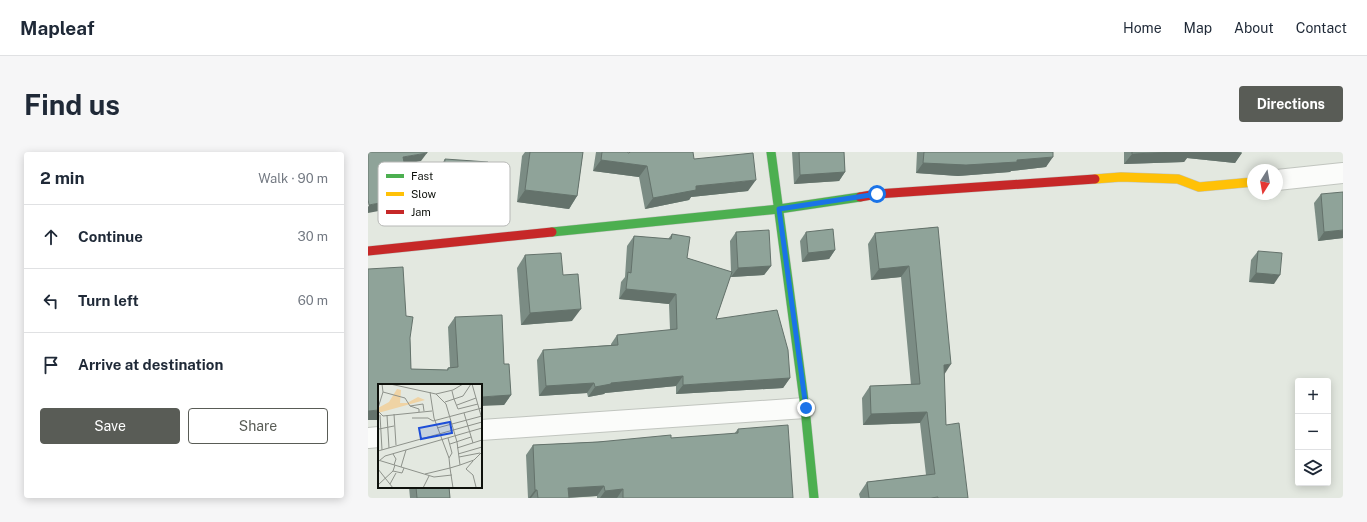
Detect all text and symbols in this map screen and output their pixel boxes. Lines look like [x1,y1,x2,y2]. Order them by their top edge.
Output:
text: Mapleaf [20,17,94,39]
text: Home [1123,20,1162,36]
text: Map [1184,20,1212,36]
text: About [1234,20,1274,36]
text: Contact [1296,20,1347,36]
button: Directions [1239,86,1343,122]
text: Find us [24,88,120,121]
legend [378,162,510,226]
north arrow [1247,164,1283,200]
text: 2 min [40,168,85,188]
text: Fast [411,170,433,182]
text: Walk · 90 m [258,171,328,186]
route start [868,185,886,203]
text: Slow [411,188,437,200]
text: Jam [411,206,431,218]
icon: ahead [40,226,62,248]
text: Continue [78,228,143,245]
text: 30 m [298,229,328,244]
icon: left [40,290,62,312]
text: Turn left [78,292,139,309]
text: 60 m [298,293,328,308]
icon: arrive [40,354,62,376]
text: Arrive at destination [78,356,223,373]
map controls [1295,378,1331,486]
button: + [1295,378,1331,414]
inset map [378,384,482,488]
route end [797,399,815,417]
button: Save [40,408,180,444]
button: Share [188,408,328,444]
button: − [1295,414,1331,450]
button: layers [1295,450,1331,486]

